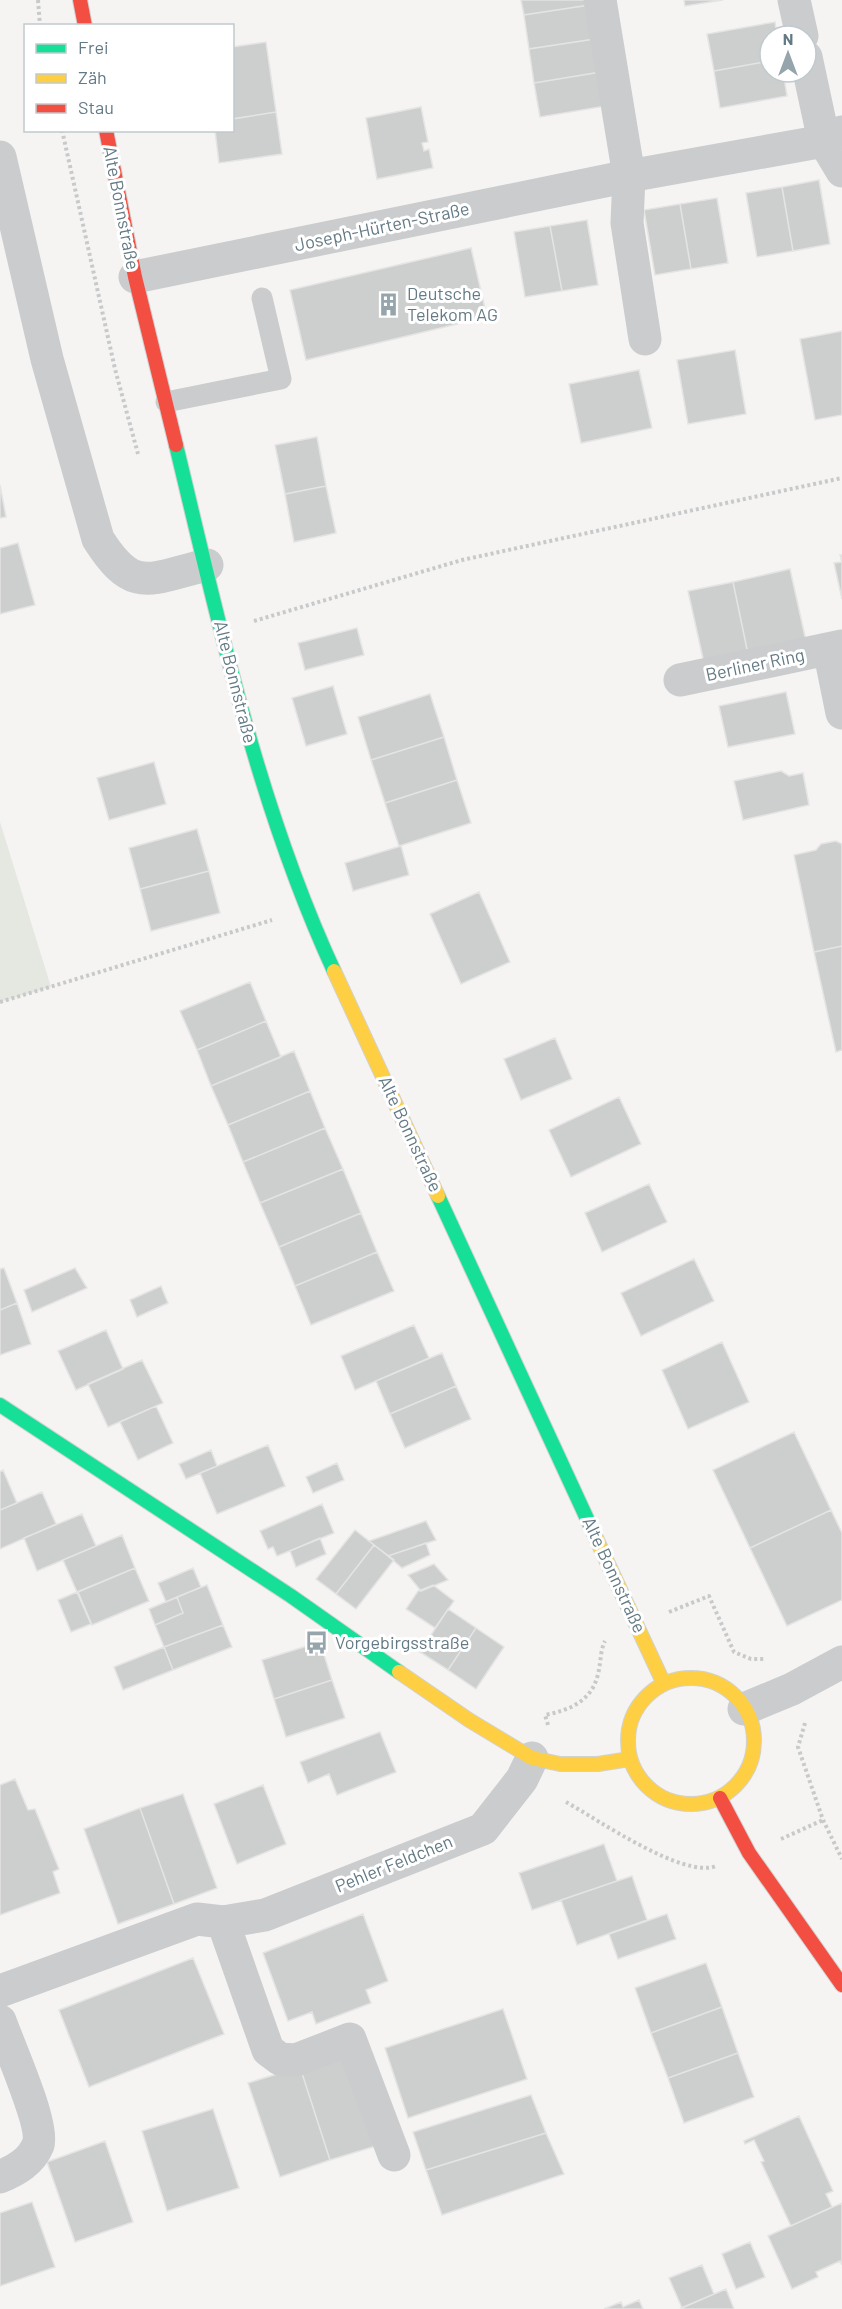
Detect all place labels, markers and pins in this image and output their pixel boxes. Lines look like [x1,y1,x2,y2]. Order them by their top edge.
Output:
place label: Deutsche Telekom AG [407,282,498,325]
building icon: Deutsche Telekom AG [376,291,402,317]
bus stop icon: Vorgebirgsstraße [304,1630,330,1656]
place label: Vorgebirgsstraße [335,1631,469,1653]

